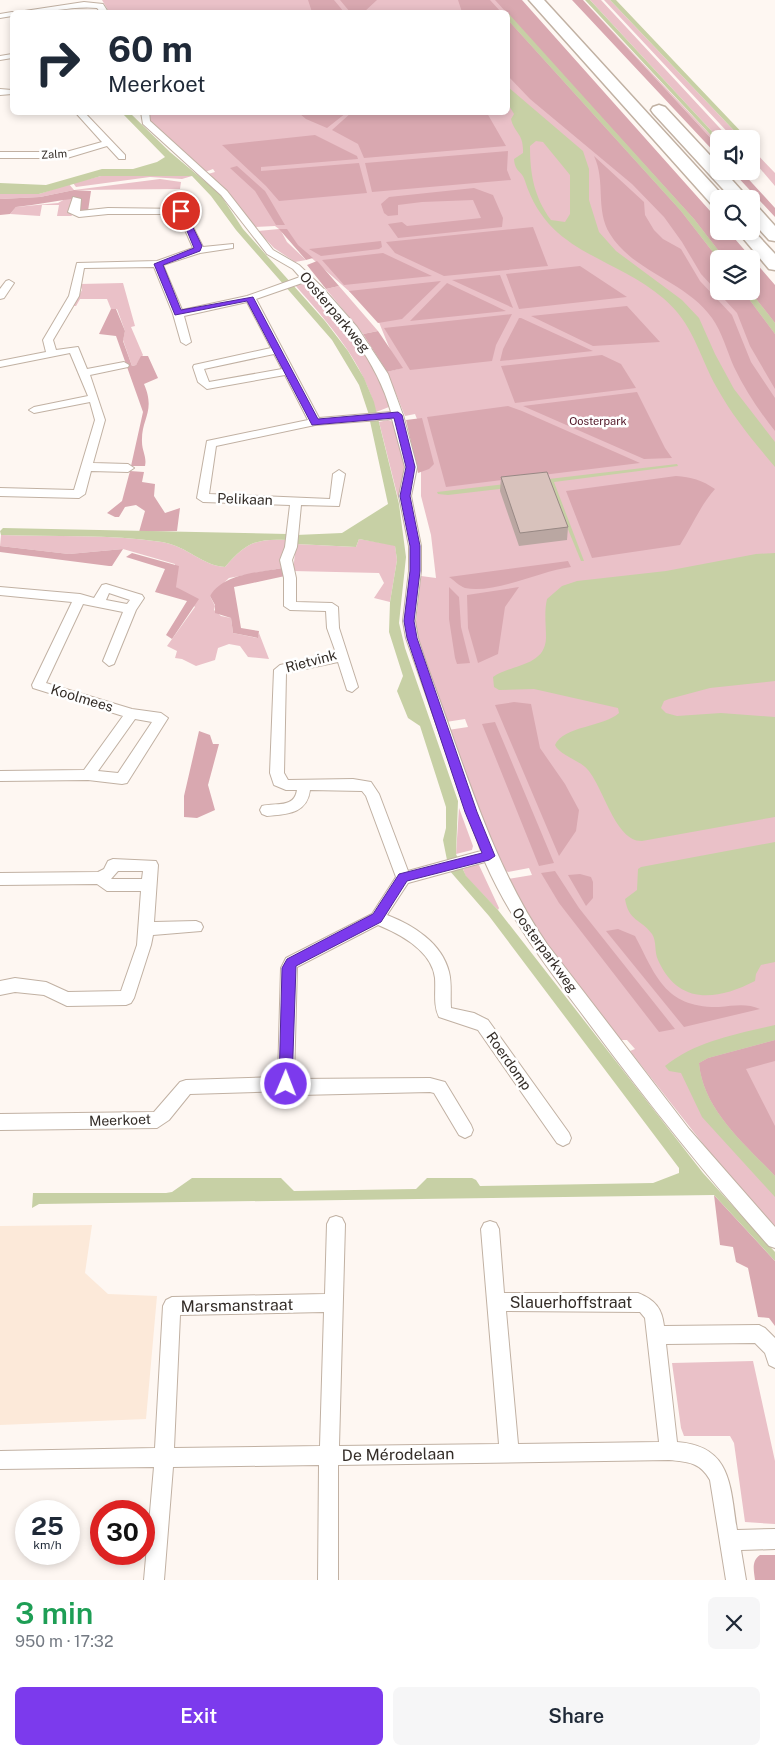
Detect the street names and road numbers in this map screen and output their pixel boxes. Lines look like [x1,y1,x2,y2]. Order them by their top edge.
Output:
street label: Zalm [41,147,67,161]
street label: Oosterparkweg [297,268,374,356]
street label: Pelikaan [217,490,273,508]
street label: Rietvink [284,646,339,676]
street label: Koolmees [49,681,115,715]
street label: Oosterparkweg [509,905,581,996]
street label: Roerdomp [483,1029,535,1093]
street label: Meerkoet [89,1111,151,1129]
street label: Slauerhoffstraat [510,1293,632,1312]
street label: Marsmanstraat [180,1295,294,1316]
street label: De Mérodelaan [342,1444,454,1465]

